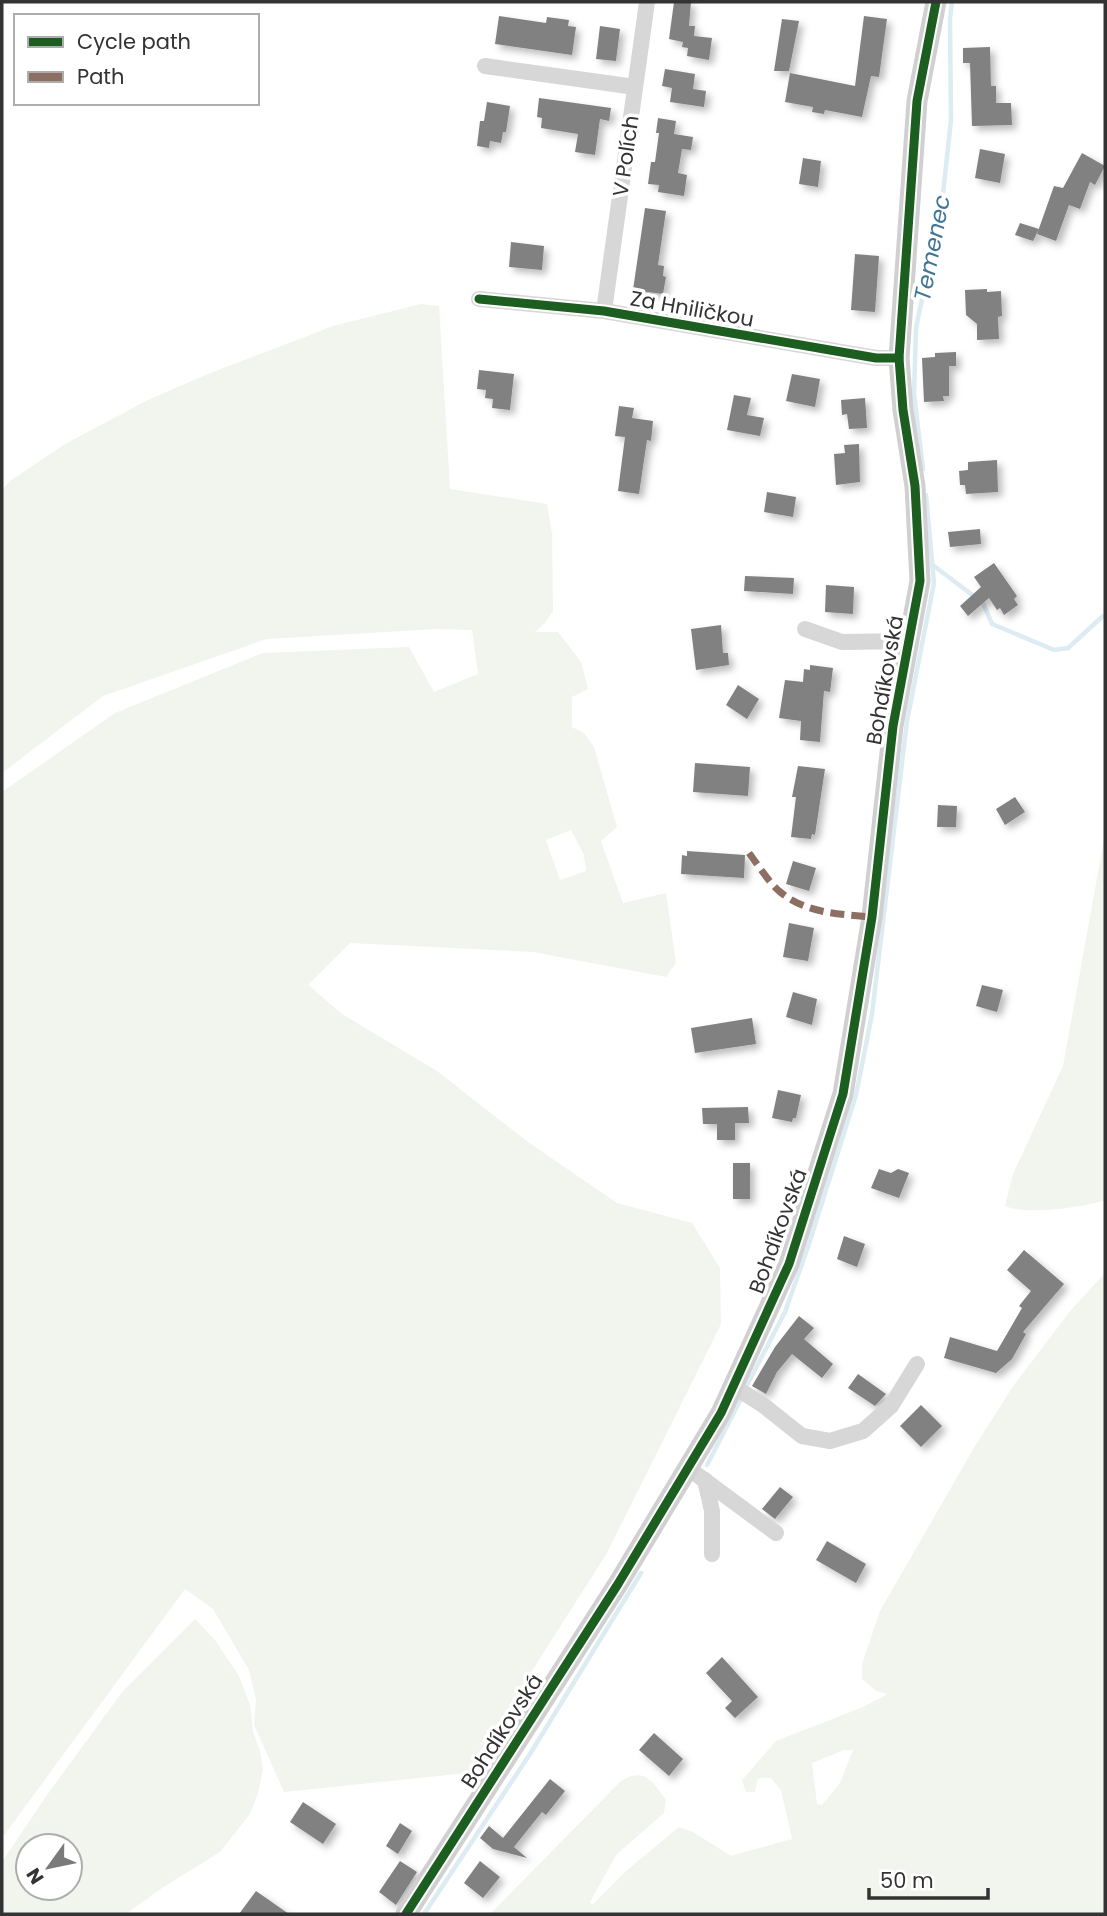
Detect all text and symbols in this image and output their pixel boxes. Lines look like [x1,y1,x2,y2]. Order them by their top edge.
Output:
legend [14,14,259,105]
text: Cycle path [77,27,191,56]
text: Path [77,62,124,91]
street label: V Polích [605,113,646,199]
water label: Temenec [906,192,958,304]
street label: Za Hniličkou [628,283,756,334]
street label: Bohdíkovská [859,613,910,747]
street label: Bohdíkovská [741,1164,814,1297]
street label: Bohdíkovská [454,1668,549,1794]
north arrow [14,1832,84,1902]
scale bar [869,1856,988,1900]
text: N [20,1863,50,1889]
text: 50 m [880,1866,934,1895]

